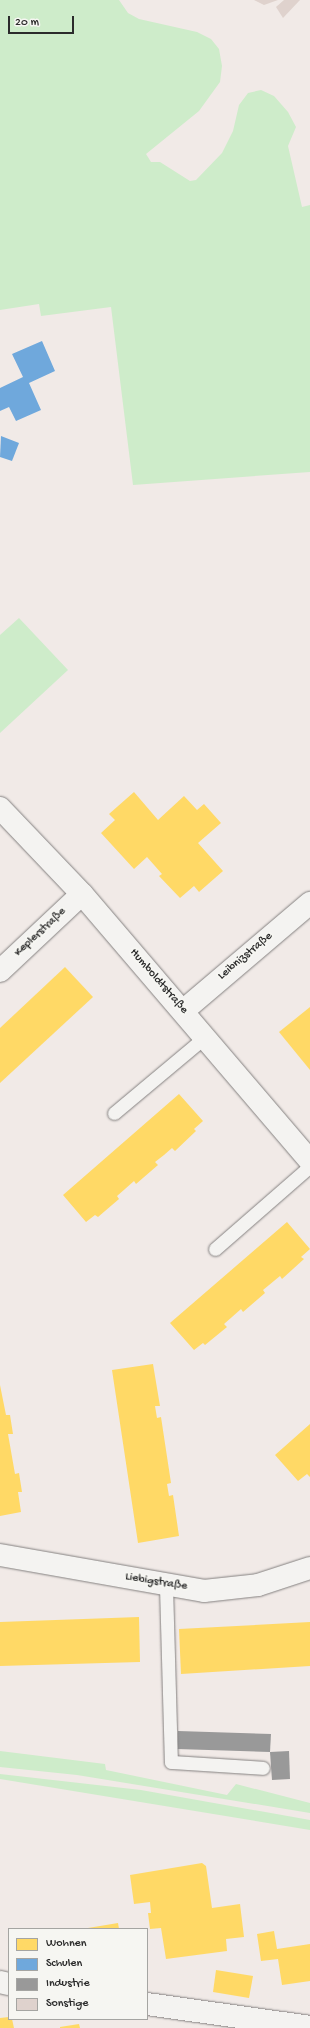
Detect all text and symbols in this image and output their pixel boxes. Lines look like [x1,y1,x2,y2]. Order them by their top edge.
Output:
scale bar [10,8,76,34]
text: 20 m [15,16,39,30]
street label: Keplerstraße [12,905,70,961]
street label: Leibnizstraße [216,930,276,984]
street label: Humboldtstraße [126,946,190,1018]
street label: Liebigstraße [124,1571,188,1595]
legend [8,1928,148,2020]
text: Wohnen [46,1937,86,1951]
text: Schulen [46,1957,82,1971]
text: Industrie [46,1977,90,1991]
text: Sonstige [46,1997,88,2011]

